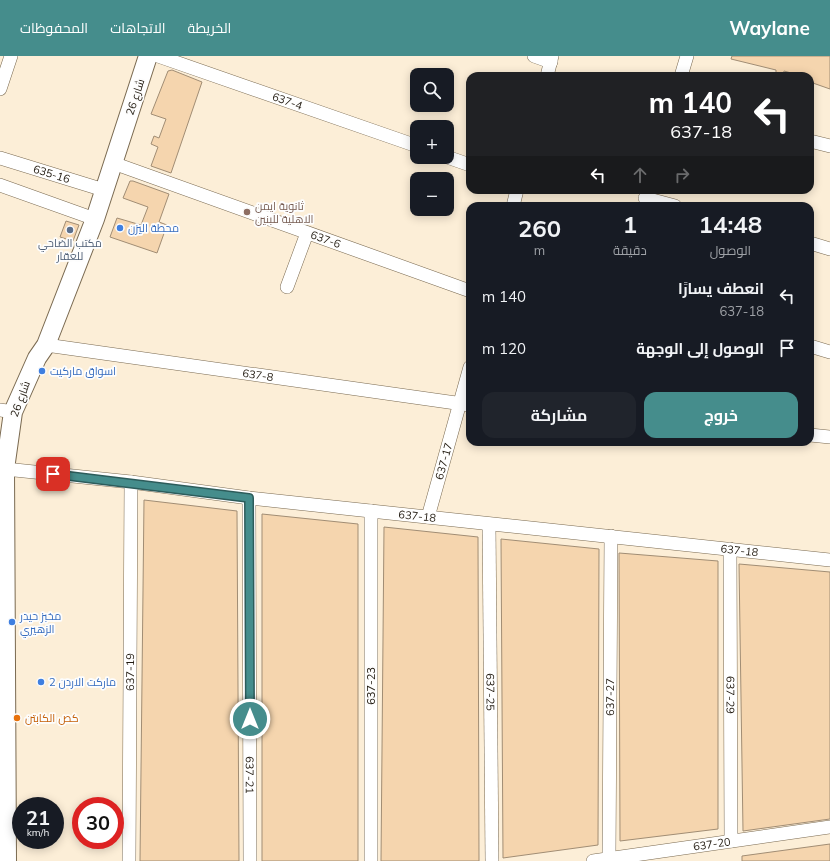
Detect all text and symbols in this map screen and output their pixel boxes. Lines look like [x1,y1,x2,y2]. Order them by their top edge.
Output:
text: Waylane [729,16,810,40]
text: المحفوظات [20,19,88,37]
text: الاتجاهات [110,19,166,37]
text: الخريطة [188,19,231,37]
map controls [410,68,454,216]
button: search [410,68,454,112]
street label: شارع 26 [123,77,148,117]
text: 140 m [649,85,732,120]
icon: left [746,88,798,140]
street label: 637-4 [270,89,305,113]
button: + [410,120,454,164]
text: 637-18 [670,120,732,143]
street label: 635-16 [32,162,72,186]
icon: left [587,164,609,186]
icon: ahead [629,164,651,186]
icon: right [671,164,693,186]
button: − [410,172,454,216]
place label: ثانوية ايمن الاهلية للبنين [255,199,313,226]
marker: ثانوية ايمن الاهلية للبنين [242,207,252,217]
text: 1 [623,209,637,239]
text: 14:48 [699,209,762,239]
text: 260 [518,213,561,243]
place label: محطة اليزن [128,221,179,235]
marker: محطة اليزن [115,223,125,233]
marker: مكتب الضاحي للعقار [65,225,75,235]
street label: 637-6 [309,227,343,251]
place label: مكتب الضاحي للعقار [38,236,102,263]
text: m [534,242,545,258]
text: دقيقة [613,242,647,258]
text: الوصول [710,242,751,258]
text: انعطف يسارًا [678,279,764,298]
icon: left [776,285,798,307]
text: 140 m [482,287,526,306]
text: 637-18 [719,303,764,319]
icon: arrive [776,337,798,359]
text: 120 m [482,339,526,358]
text: الوصول إلى الوجهة [636,339,764,358]
place label: اسواق ماركيت [50,364,116,378]
marker: اسواق ماركيت [37,366,47,376]
street label: 637-8 [241,366,275,384]
street label: شارع 26 [7,379,34,419]
button: مشاركة [482,392,636,438]
button: خروج [644,392,798,438]
street label: 637-17 [432,441,455,481]
pin [36,457,70,491]
icon: arrive [42,463,64,485]
street label: 637-18 [398,507,437,525]
street label: 637-18 [720,541,759,559]
place label: مخبز حيدر الزهيري [19,609,61,638]
marker: مخبز حيدر الزهيري [7,617,17,627]
street label: 637-19 [123,653,137,691]
street label: 637-23 [364,667,378,705]
street label: 637-25 [483,673,498,711]
place label: ماركت الاردن 2 [49,675,116,689]
street label: 637-29 [723,676,738,714]
marker: ماركت الاردن 2 [36,677,46,687]
street label: 637-27 [603,678,617,716]
position arrow [229,698,271,740]
place label: كص الكابتن [25,711,79,725]
marker: كص الكابتن [12,713,22,723]
street label: 637-21 [243,756,257,794]
speed limit sign: 30 [72,797,124,849]
text: 21 [26,805,50,830]
text: km/h [27,826,49,839]
street label: 637-20 [692,834,732,854]

